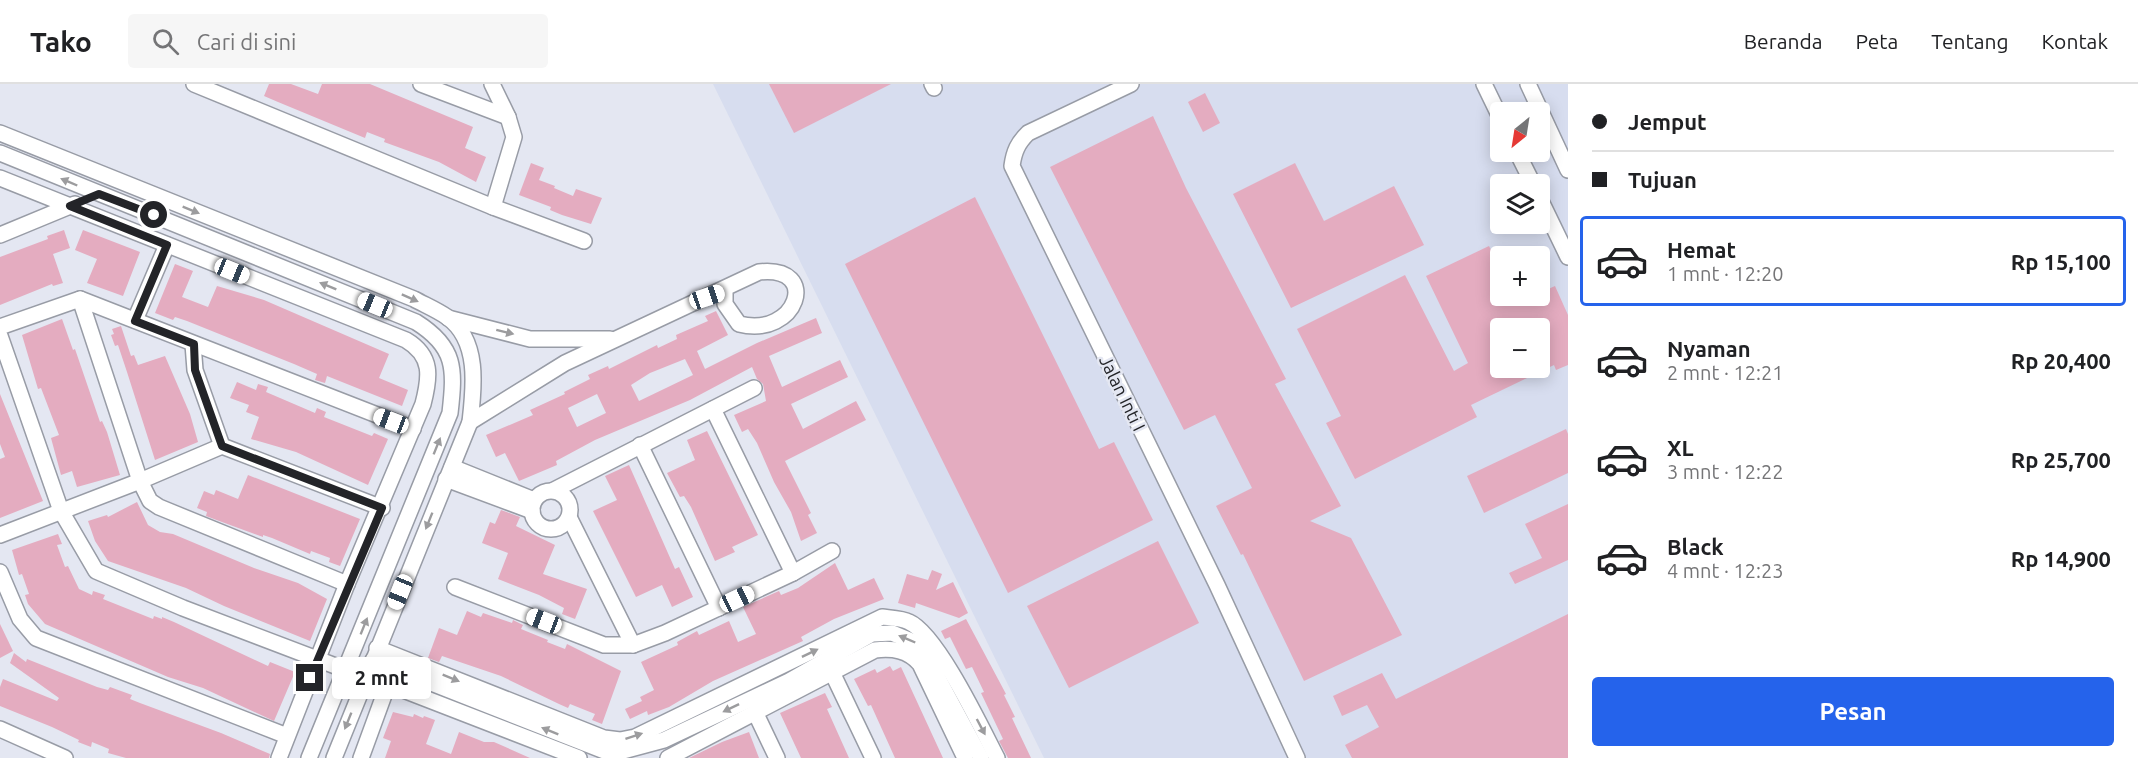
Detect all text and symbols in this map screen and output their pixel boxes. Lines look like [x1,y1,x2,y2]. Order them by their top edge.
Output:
search box [128,14,548,68]
icon: search [149,25,182,58]
text: Tako [30,26,92,57]
text: Cari di sini [197,29,296,54]
text: Beranda [1744,29,1823,53]
text: Peta [1856,29,1898,53]
text: Tentang [1931,29,2009,53]
text: Kontak [2042,29,2108,53]
north arrow [1490,102,1550,162]
map controls [1490,102,1550,378]
text: Jemput [1628,109,1707,134]
text: Tujuan [1628,167,1697,192]
button: layers [1490,174,1550,234]
one-way arrow [60,177,78,187]
route start [140,201,167,228]
one-way arrow [182,205,200,215]
icon: car [1595,234,1649,288]
text: Hemat [1667,237,1736,262]
button: + [1490,246,1550,306]
text: Rp 15,100 [2011,249,2111,274]
car [212,256,252,286]
text: 1 mnt · 12:20 [1667,262,1784,285]
one-way arrow [319,281,337,290]
car [687,283,727,311]
car [355,290,395,320]
one-way arrow [402,293,420,303]
button: − [1490,318,1550,378]
one-way arrow [496,328,514,338]
icon: car [1595,333,1649,387]
text: Nyaman [1667,336,1751,361]
text: Rp 20,400 [2011,348,2111,373]
street label: Jalan Inti I [1096,352,1150,434]
text: 2 mnt · 12:21 [1667,361,1784,384]
car [371,406,411,436]
icon: car [1595,432,1649,486]
text: XL [1667,435,1694,460]
one-way arrow [432,436,442,454]
text: Rp 25,700 [2011,447,2111,472]
text: 3 mnt · 12:22 [1667,460,1784,483]
one-way arrow [424,512,433,530]
icon: car [1595,531,1649,585]
text: Black [1667,534,1724,559]
text: Rp 14,900 [2011,546,2111,571]
text: 4 mnt · 12:23 [1667,559,1784,582]
car [385,572,415,612]
car [717,583,757,615]
car [524,606,564,636]
one-way arrow [360,617,369,635]
one-way arrow [898,634,916,643]
one-way arrow [801,648,819,658]
callout: 2 mnt [331,657,430,699]
route end [296,664,323,691]
text: 2 mnt [355,666,408,689]
one-way arrow [443,673,461,683]
button: Pesan [1592,677,2114,746]
one-way arrow [723,703,740,712]
one-way arrow [343,713,353,731]
one-way arrow [976,719,986,736]
one-way arrow [541,725,559,735]
one-way arrow [625,731,643,740]

